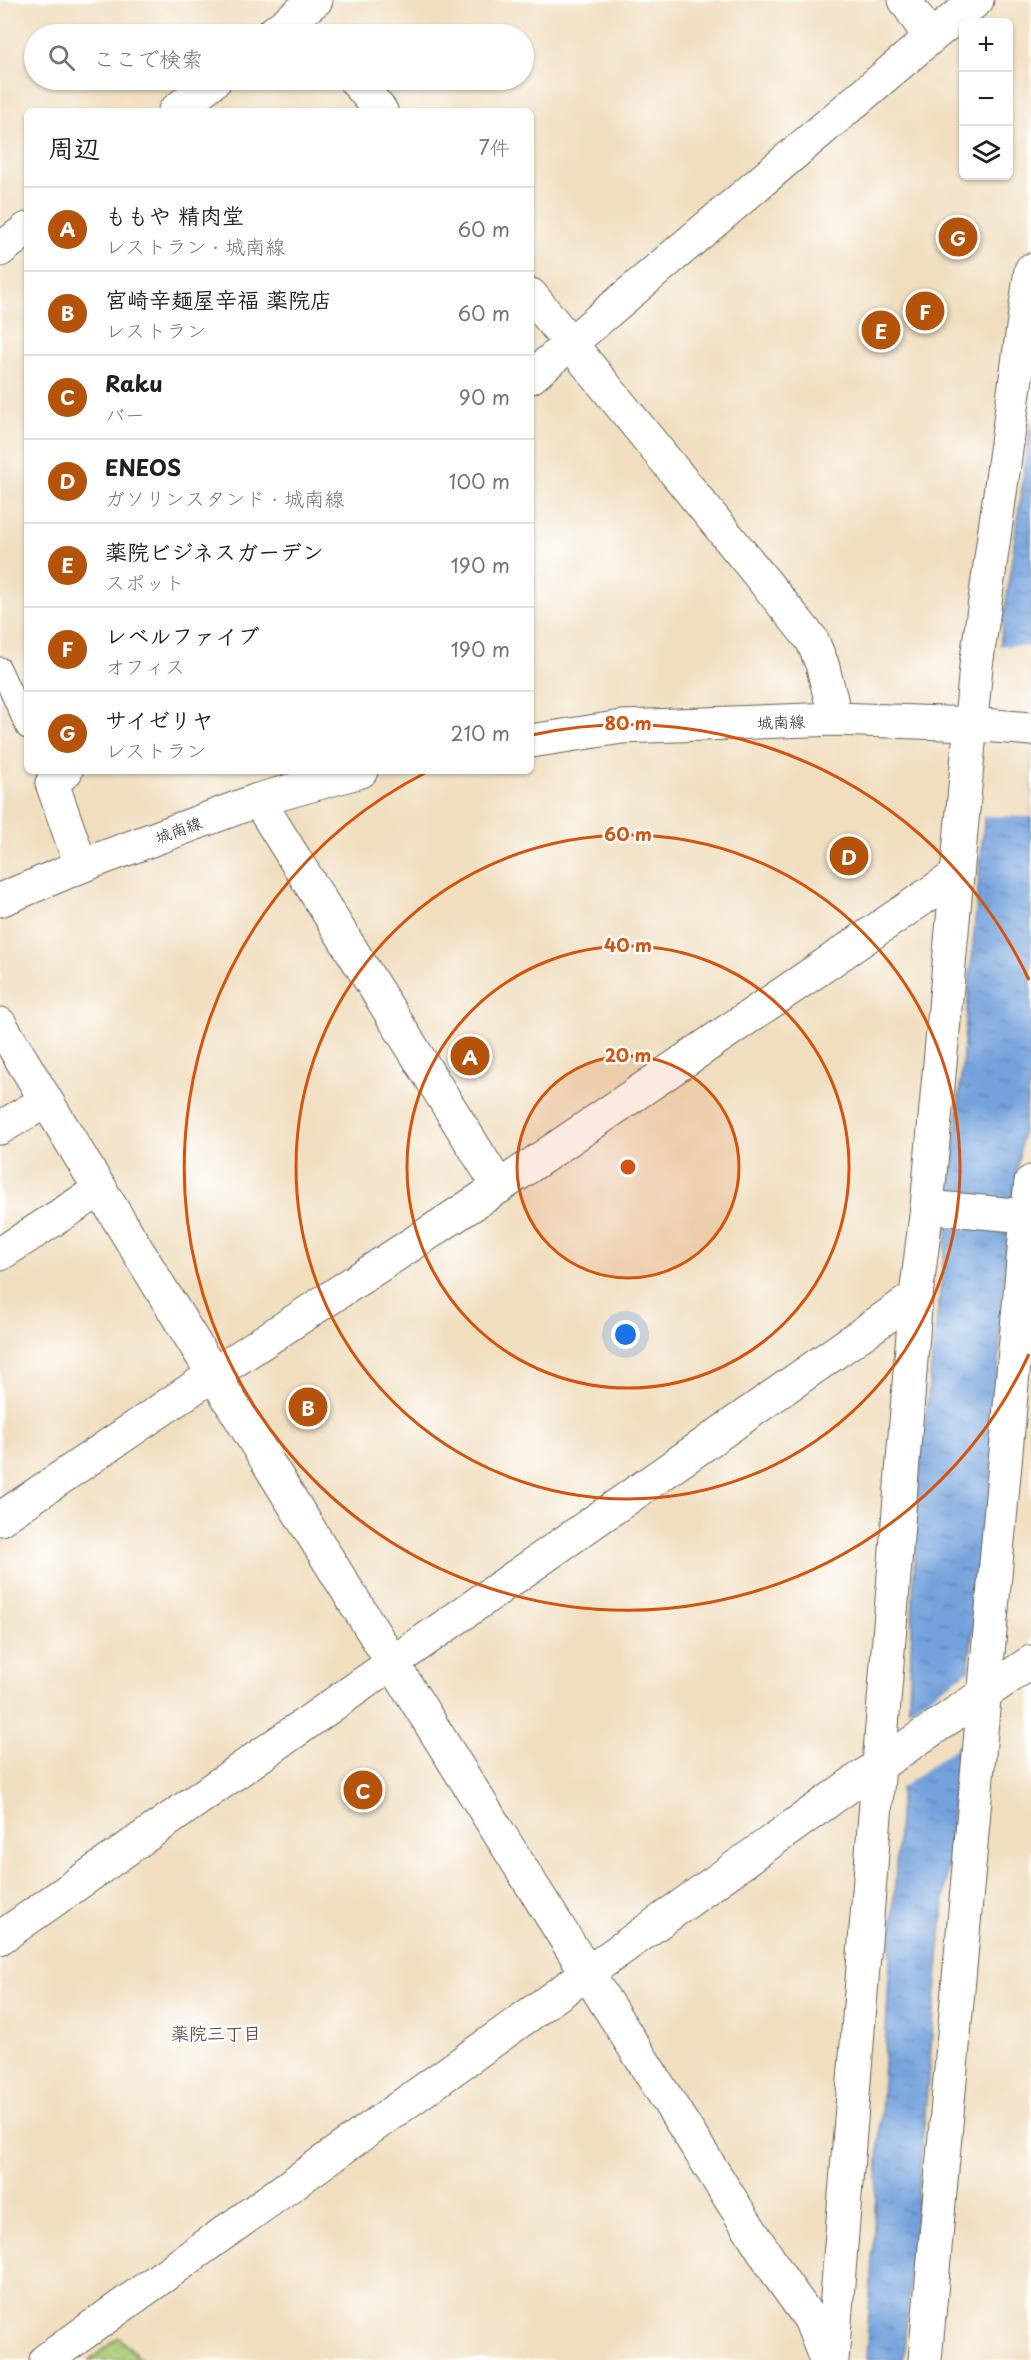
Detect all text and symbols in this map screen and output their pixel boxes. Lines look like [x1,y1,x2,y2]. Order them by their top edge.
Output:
map controls [959,18,1013,180]
button: + [959,18,1013,72]
search box [24,24,534,90]
icon: search [45,41,78,74]
text: ここで検索 [93,41,203,74]
button: − [959,72,1013,126]
button: layers [959,126,1013,180]
text: 周辺 [48,128,100,167]
text: 7件 [479,132,510,162]
text: ももや 精肉堂 [105,198,244,231]
text: A [60,214,75,244]
text: 60 m [458,214,510,244]
pin: G [938,214,978,260]
text: レストラン · 城南線 [105,231,285,261]
text: 宮崎辛麺屋辛福 薬院店 [105,282,332,315]
pin: F [906,288,944,334]
text: B [61,298,74,328]
text: 60 m [458,298,510,328]
pin: E [862,308,900,352]
text: レストラン [105,315,207,345]
text: Raku [105,366,163,399]
text: C [60,382,75,412]
text: 90 m [459,382,510,412]
text: バー [105,399,145,429]
text: ENEOS [105,450,181,483]
text: D [60,466,75,496]
text: 100 m [449,466,510,496]
text: ガソリンスタンド · 城南線 [105,483,344,513]
text: 薬院ビジネスガーデン [105,534,324,567]
text: E [61,550,74,580]
text: 190 m [451,550,510,580]
text: スポット [105,567,185,597]
text: レベルファイブ [105,618,259,651]
text: F [62,634,73,664]
text: 190 m [451,634,510,664]
text: オフィス [105,651,185,681]
text: サイゼリヤ [105,702,214,735]
street label: 城南線 [757,708,805,734]
text: 80 m [604,709,652,736]
text: G [59,718,76,748]
text: 210 m [451,718,510,748]
text: レストラン [105,735,207,765]
street label: 城南線 [151,810,205,848]
text: 60 m [604,820,652,847]
pin: D [830,834,868,878]
text: 40 m [604,931,652,958]
pin: A [450,1034,490,1078]
text: 20 m [605,1041,651,1068]
centre of rings [618,1157,638,1177]
your location [611,1320,640,1349]
pin: B [288,1384,328,1430]
pin: C [344,1768,382,1812]
district label: 薬院三丁目 [171,2019,261,2046]

